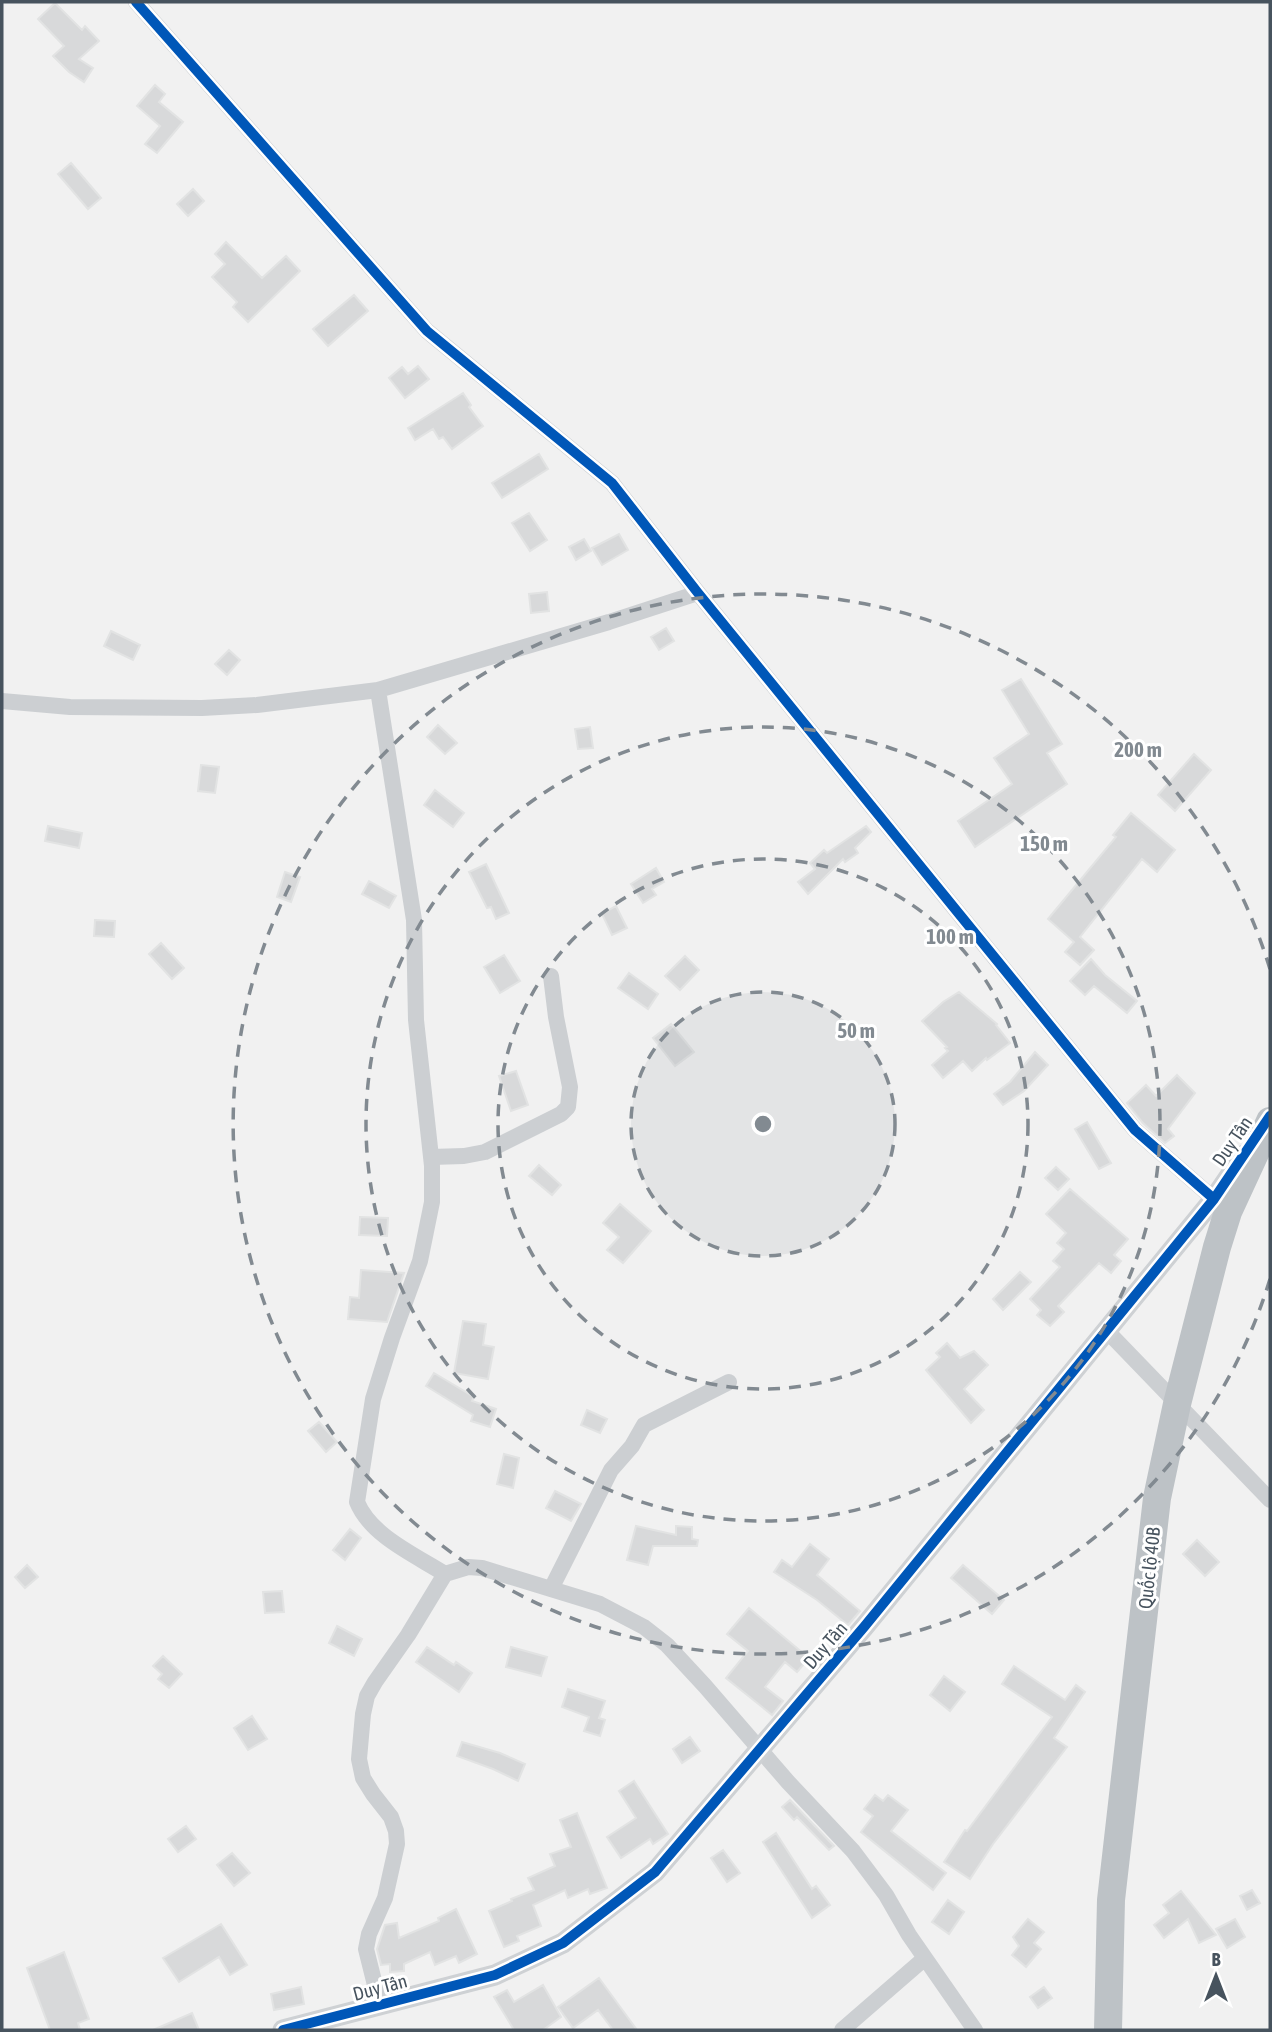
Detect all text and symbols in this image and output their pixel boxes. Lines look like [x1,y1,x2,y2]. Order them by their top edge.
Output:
text: 200 m [1114,737,1162,761]
text: 150 m [1020,831,1068,855]
text: 100 m [926,924,974,948]
text: 50 m [837,1018,875,1042]
centre of rings [751,1112,775,1136]
street label: Duy Tân [1207,1112,1257,1170]
street label: Quốc lộ 40B [1134,1526,1164,1610]
street label: Duy Tân [799,1617,851,1673]
north arrow [1181,1941,1251,2011]
text: B [1211,1948,1221,1970]
street label: Duy Tân [350,1969,410,2005]

